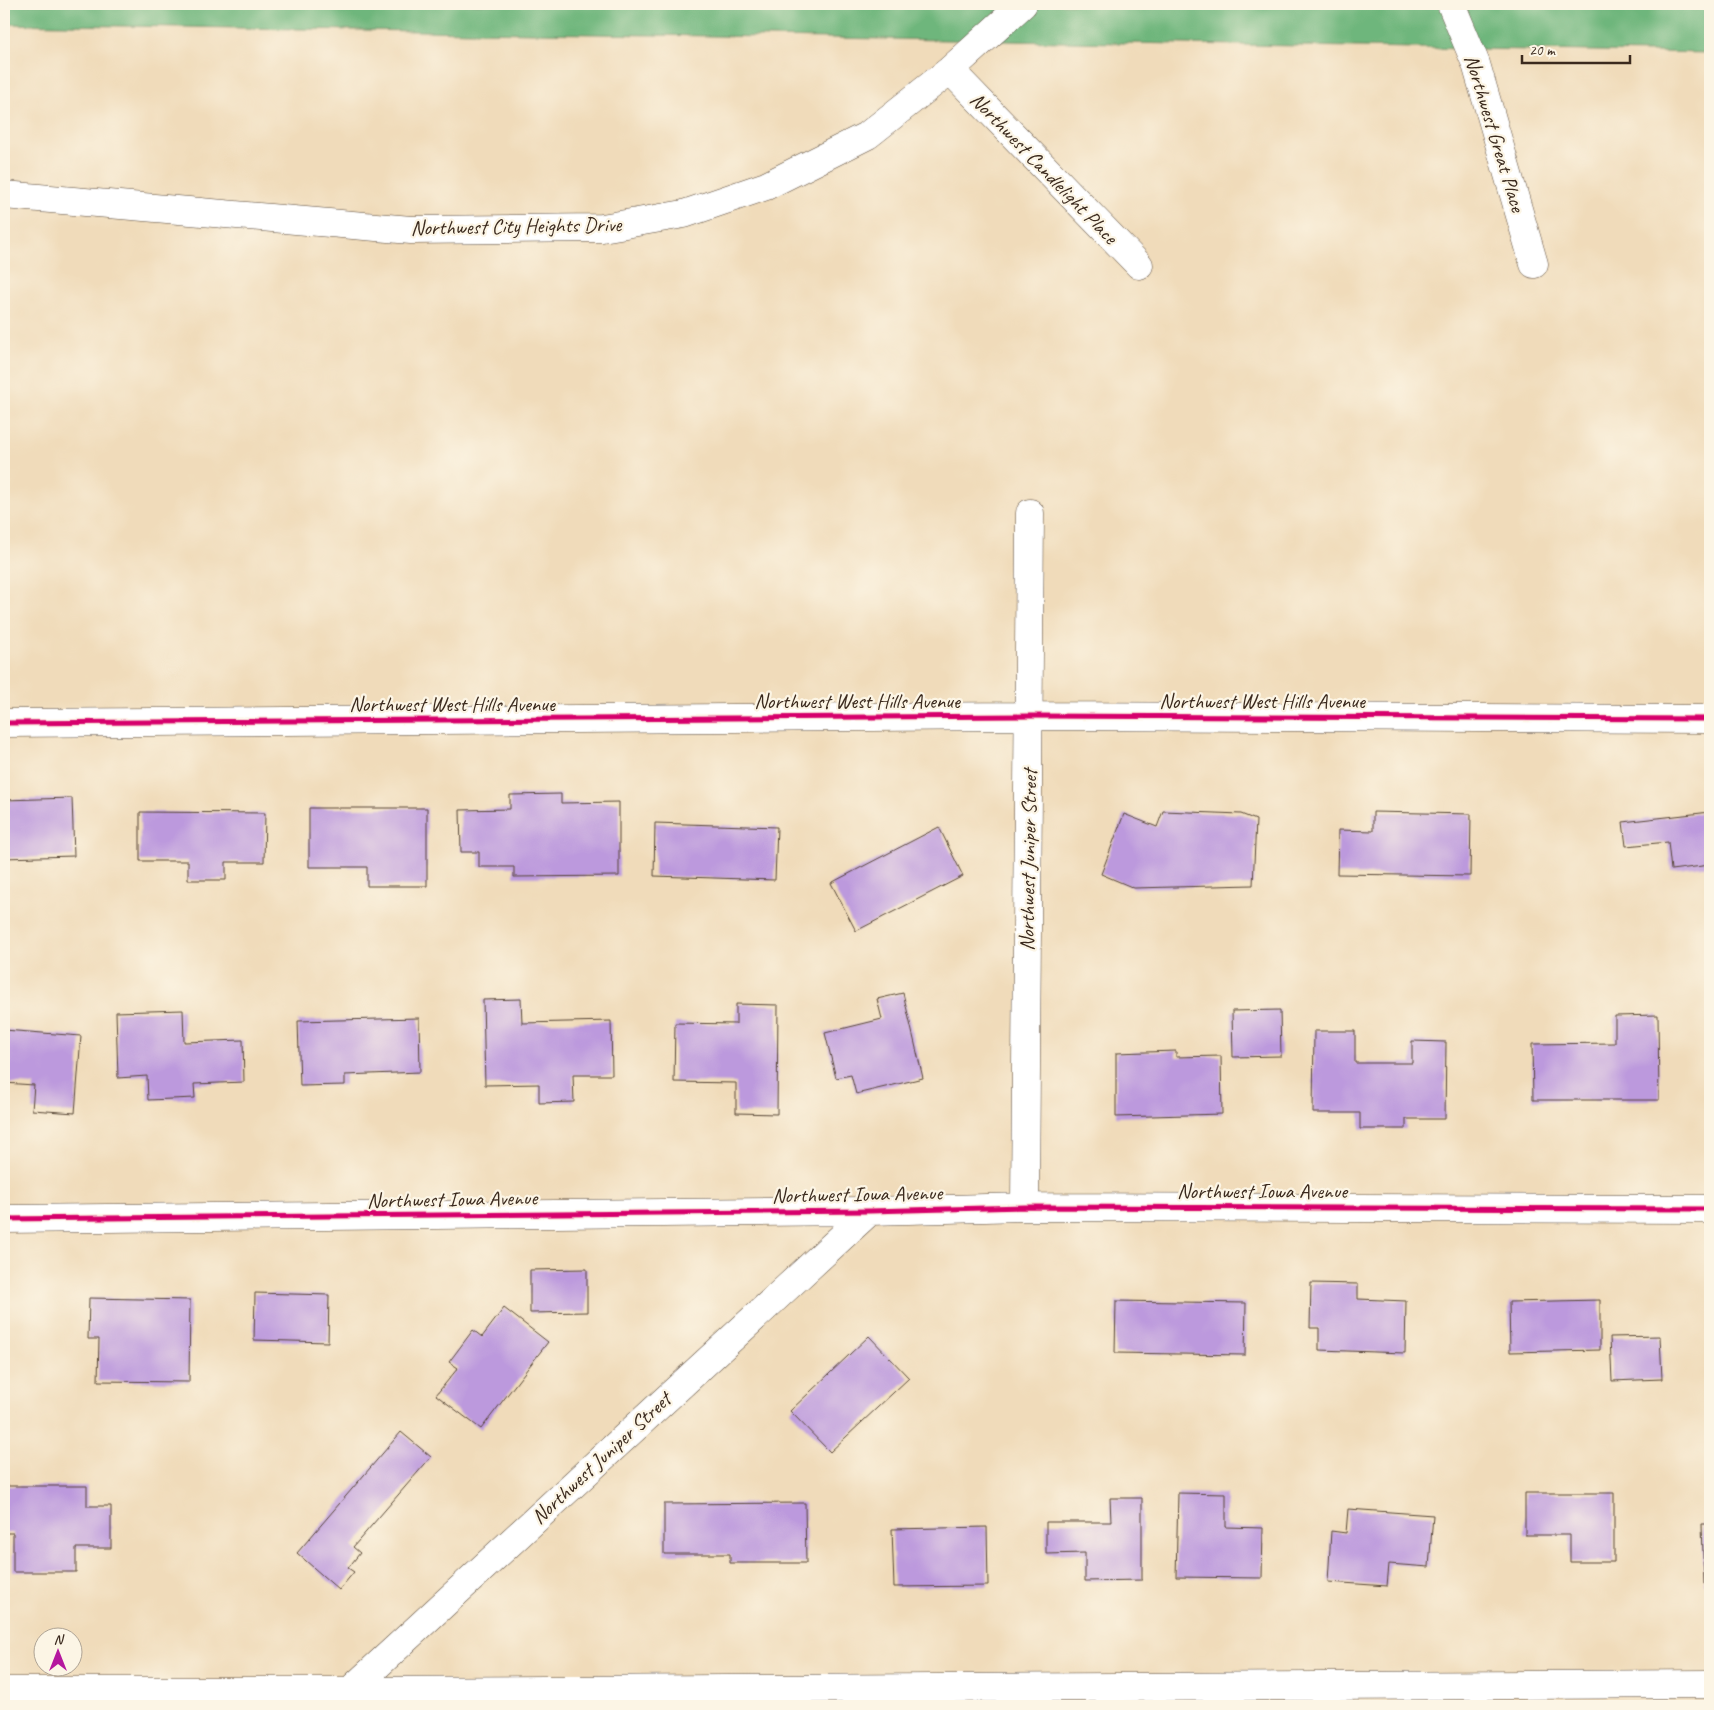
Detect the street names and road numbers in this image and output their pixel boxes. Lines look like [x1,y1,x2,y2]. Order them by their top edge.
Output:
street label: Northwest Great Place [1459,51,1532,216]
street label: Northwest Candlelight Place [965,87,1124,250]
street label: Northwest City Heights Drive [410,211,623,241]
street label: Northwest West Hills Avenue [754,688,961,714]
street label: Northwest West Hills Avenue [1159,688,1366,714]
street label: Northwest West Hills Avenue [349,691,556,717]
street label: Northwest Juniper Street [1013,766,1043,951]
street label: Northwest Iowa Avenue [1177,1178,1349,1204]
street label: Northwest Iowa Avenue [772,1179,944,1208]
street label: Northwest Iowa Avenue [367,1184,539,1213]
street label: Northwest Juniper Street [526,1384,679,1529]

